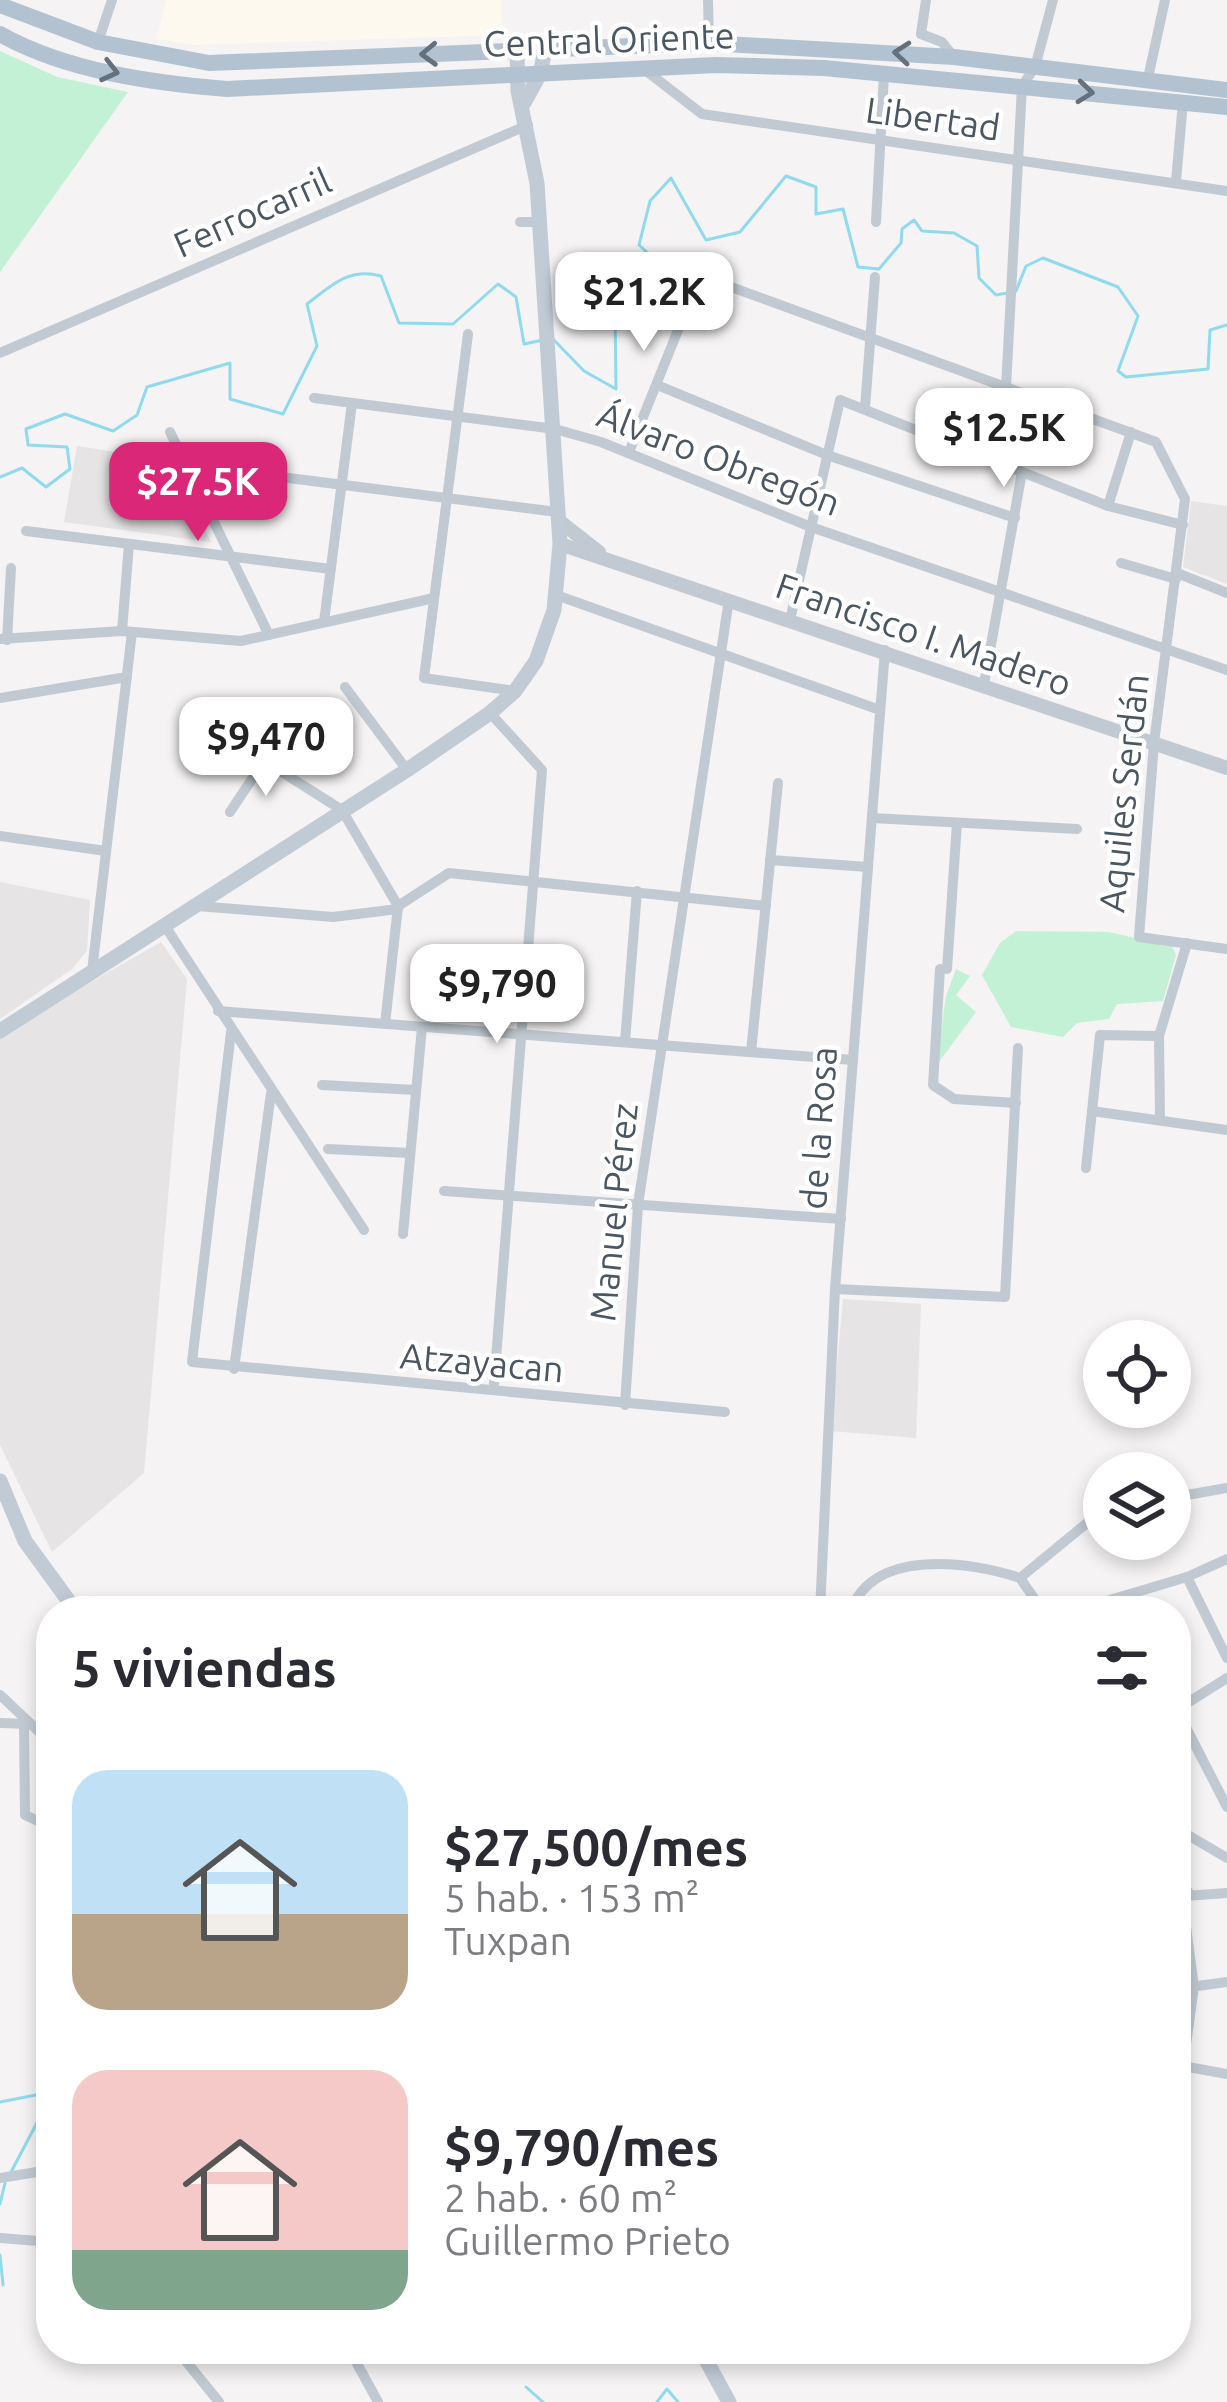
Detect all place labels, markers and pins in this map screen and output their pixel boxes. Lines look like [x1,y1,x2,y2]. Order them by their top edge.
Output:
pin: $21.2K [546,252,742,354]
pin: $12.5K [906,388,1102,490]
pin: $27.5K [100,442,296,544]
pin: $9,470 [168,697,364,799]
pin: $9,790 [399,944,595,1046]

